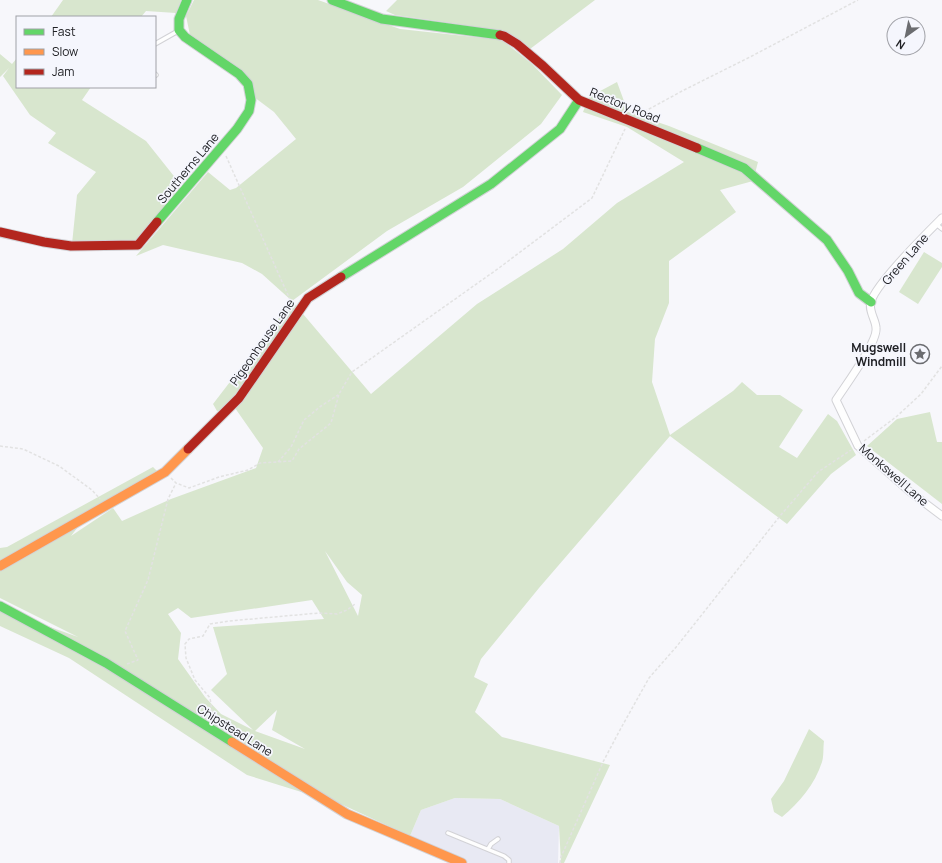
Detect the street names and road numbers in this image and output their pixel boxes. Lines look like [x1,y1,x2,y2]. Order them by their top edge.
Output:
street label: Rectory Road [587,83,663,127]
street label: Southerns Lane [153,129,223,207]
street label: Green Lane [878,230,932,288]
street label: Pigeonhouse Lane [226,295,298,389]
street label: Monkswell Lane [856,440,932,510]
street label: Chipstead Lane [194,700,276,760]

